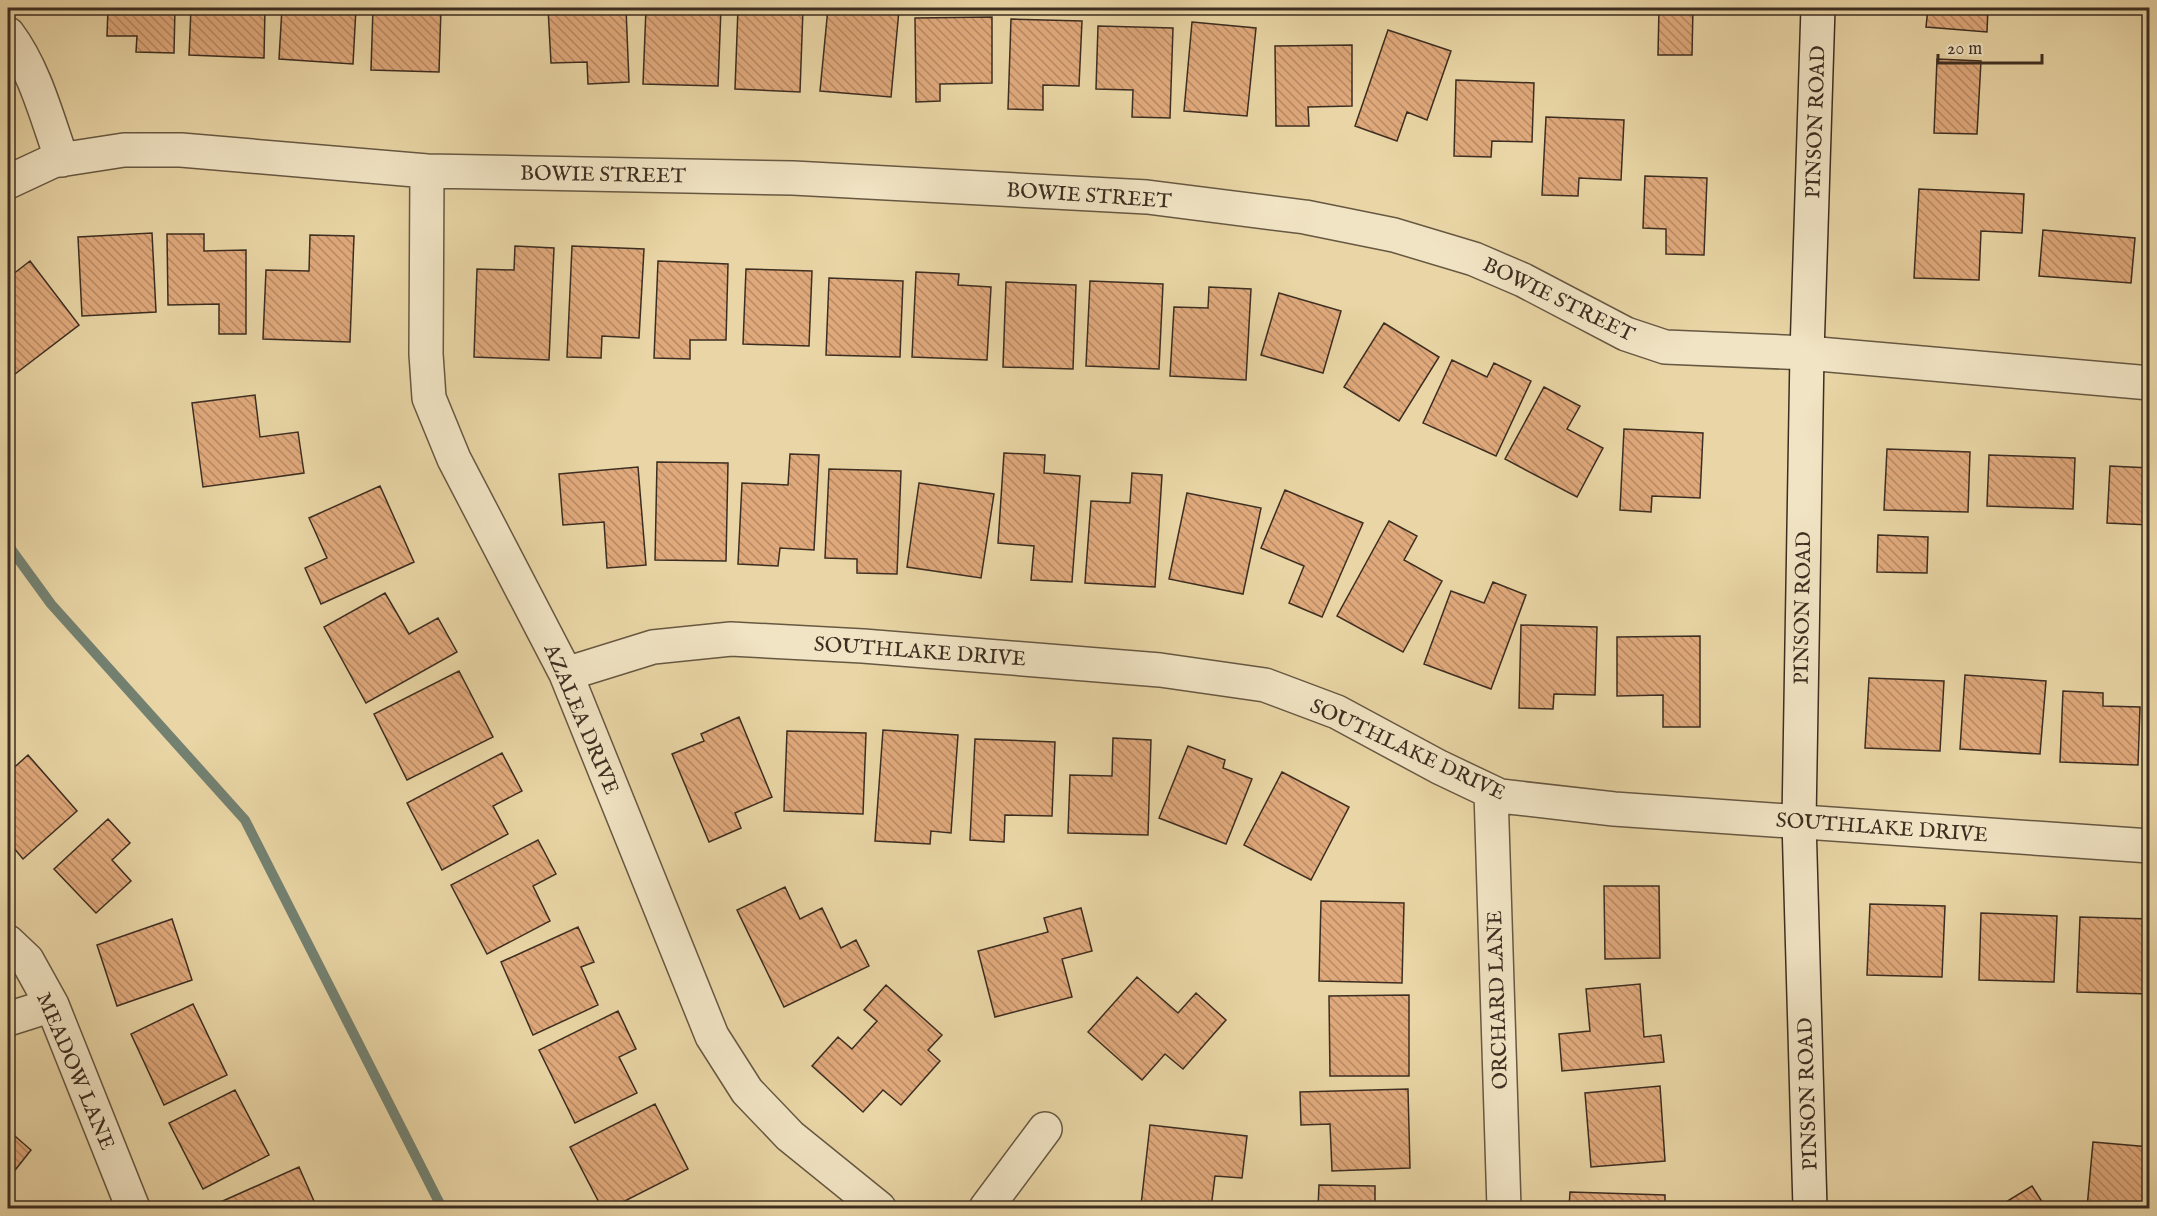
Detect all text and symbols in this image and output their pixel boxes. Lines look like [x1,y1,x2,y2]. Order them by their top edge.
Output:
scale bar [1938,27,2042,65]
text: 20 m [1947,38,1982,61]
street label: PINSON ROAD [1800,45,1833,199]
street label: BOWIE STREET [520,161,687,190]
street label: BOWIE STREET [1005,177,1173,216]
street label: BOWIE STREET [1478,252,1639,349]
street label: PINSON ROAD [1789,531,1818,685]
street label: SOUTHLAKE DRIVE [813,632,1027,673]
street label: AZALEA DRIVE [536,639,625,799]
street label: SOUTHLAKE DRIVE [1305,693,1509,807]
street label: SOUTHLAKE DRIVE [1775,808,1989,849]
street label: ORCHARD LANE [1482,910,1515,1090]
street label: MEADOW LANE [29,989,120,1155]
street label: PINSON ROAD [1792,1017,1825,1171]

